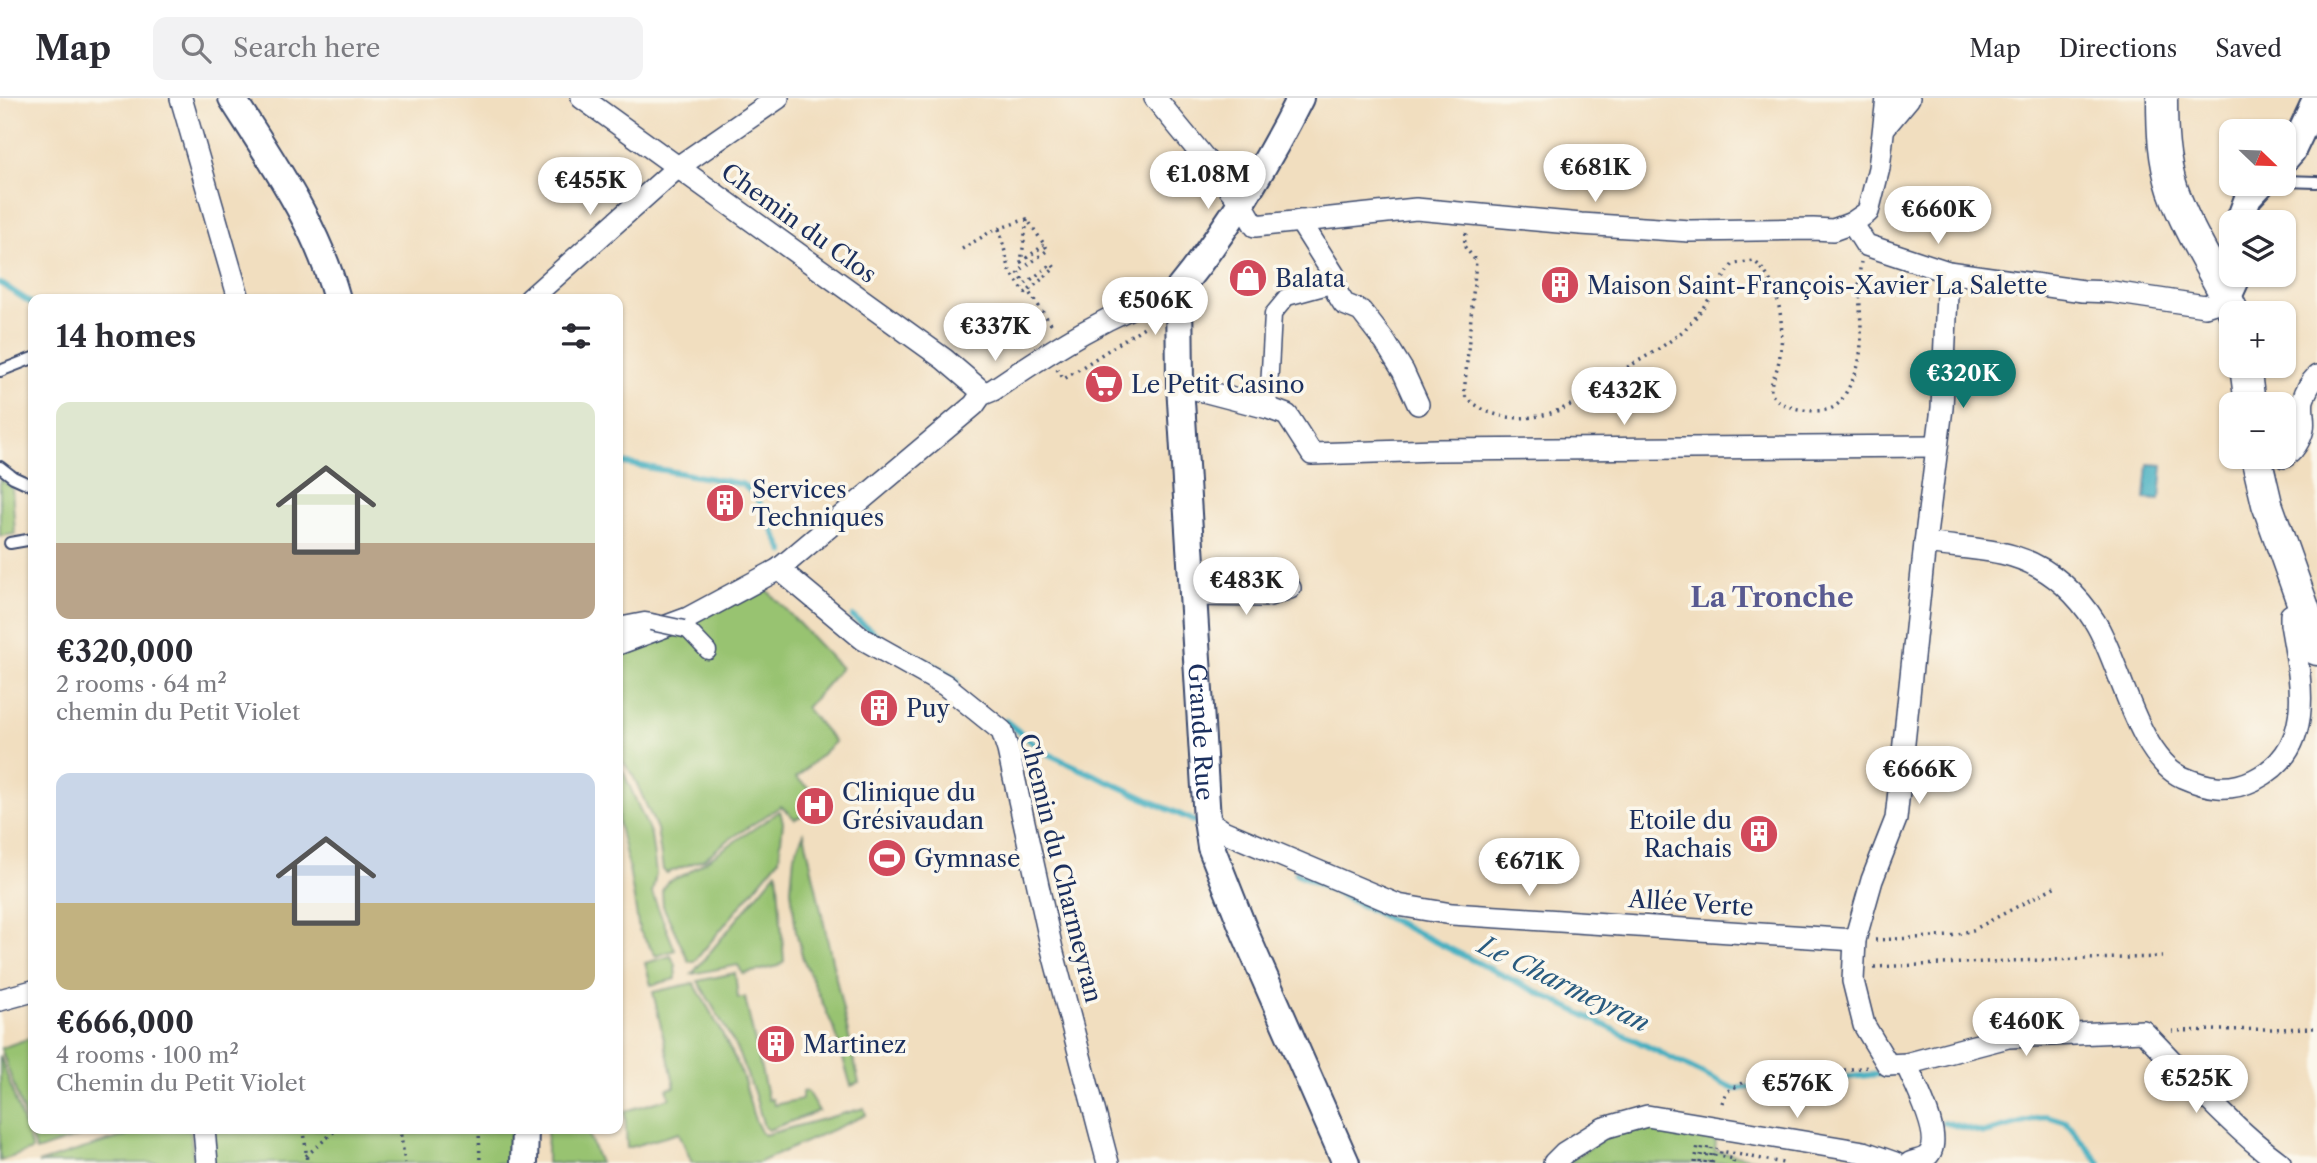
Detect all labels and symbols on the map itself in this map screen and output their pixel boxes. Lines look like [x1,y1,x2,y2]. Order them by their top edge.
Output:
north arrow [2219,119,2296,196]
pin: €681K [1546,144,1644,204]
pin: €1.08M [1151,152,1265,211]
street label: Chemin du Clos [716,157,882,289]
pin: €455K [541,158,639,217]
pin: €660K [1889,186,1987,246]
shop icon: Balata [1227,257,1269,299]
place label: Balata [1275,264,1346,293]
building icon: Maison Saint-François-Xavier La Salette [1539,264,1581,306]
place label: Maison Saint-François-Xavier La Salette [1587,271,2047,300]
pin: €506K [1106,278,1204,337]
pin: €337K [946,303,1044,363]
pin: €320K [1914,350,2012,410]
supermarket icon: Le Petit Casino [1083,363,1125,405]
pin: €432K [1575,368,1673,427]
place label: Le Petit Casino [1131,370,1305,399]
place label: Services Techniques [752,475,884,532]
building icon: Services Techniques [704,482,746,524]
pin: €483K [1197,558,1295,617]
district label: La Tronche [1690,580,1854,614]
street label: Grande Rue [1183,662,1220,801]
building icon: Puy [858,687,900,729]
place label: Puy [906,694,950,723]
street label: Chemin du Charmeyran [1013,730,1109,1006]
pin: €666K [1870,746,1968,806]
place label: Clinique du Grésivaudan [842,778,984,835]
hospital icon: Clinique du Grésivaudan [794,785,836,827]
place label: Etoile du Rachais [1629,806,1732,863]
building icon: Etoile du Rachais [1738,813,1780,855]
sports icon: Gymnase [866,837,908,879]
pin: €671K [1480,838,1578,898]
place label: Gymnase [914,844,1021,873]
street label: Allée Verte [1627,884,1754,922]
water label: Le Charmeyran [1471,928,1655,1039]
pin: €460K [1977,998,2075,1058]
building icon: Martinez [755,1023,797,1065]
place label: Martinez [803,1030,906,1059]
pin: €525K [2147,1056,2245,1115]
pin: €576K [1748,1060,1846,1120]

